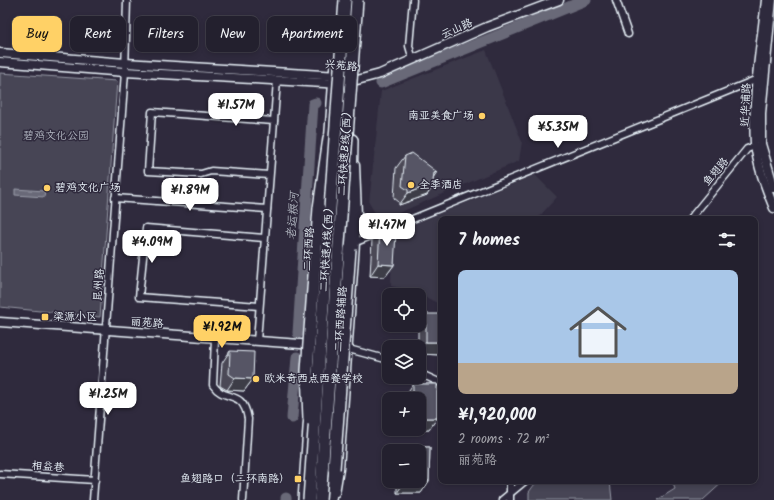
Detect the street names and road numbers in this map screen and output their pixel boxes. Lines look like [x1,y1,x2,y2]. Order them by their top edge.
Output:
street label: 云山路 [438,14,476,44]
street label: 兴苑路 [324,55,358,77]
street label: 近华浦路 [736,83,756,127]
street label: 二环快速B线(西) [333,112,357,196]
street label: 鱼翅路 [698,154,734,190]
street label: 二环快速A线(西) [315,208,339,292]
street label: 二环西路 [298,226,320,272]
street label: 昆州路 [89,268,109,302]
street label: 二环西路辅路 [330,285,352,353]
street label: 丽苑路 [130,313,164,333]
street label: 相益巷 [31,457,65,477]

